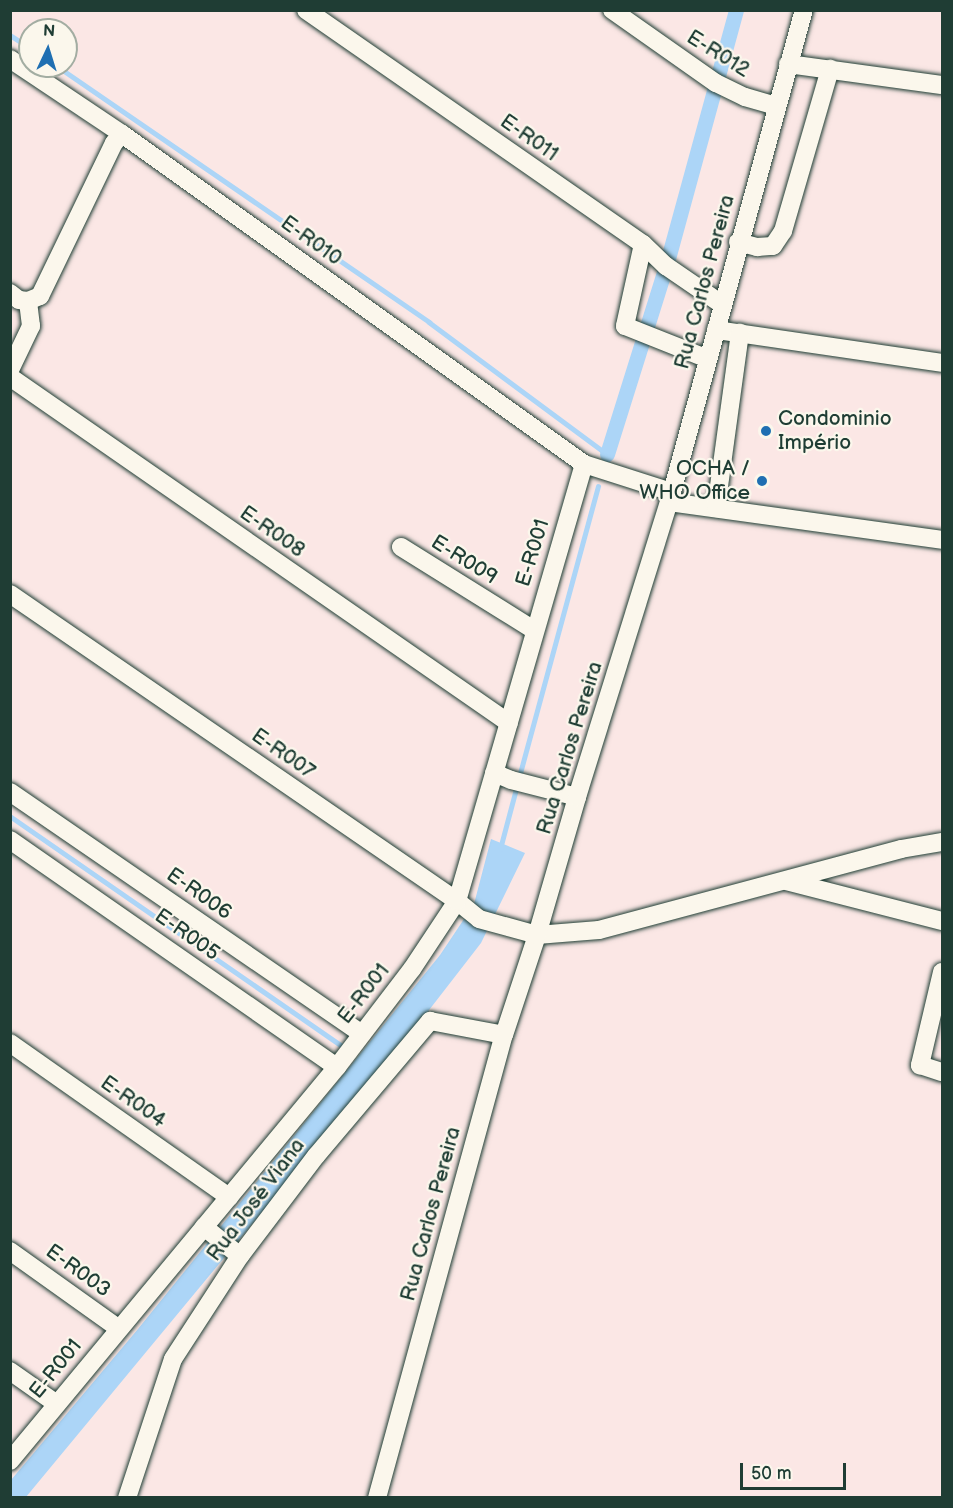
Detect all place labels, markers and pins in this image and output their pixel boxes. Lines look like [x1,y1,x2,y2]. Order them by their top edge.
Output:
place label: Condominio Império [778,406,892,456]
marker: Condominio Império [759,424,773,438]
place label: OCHA / WHO Office [639,456,750,506]
marker: OCHA / WHO Office [755,474,769,488]

